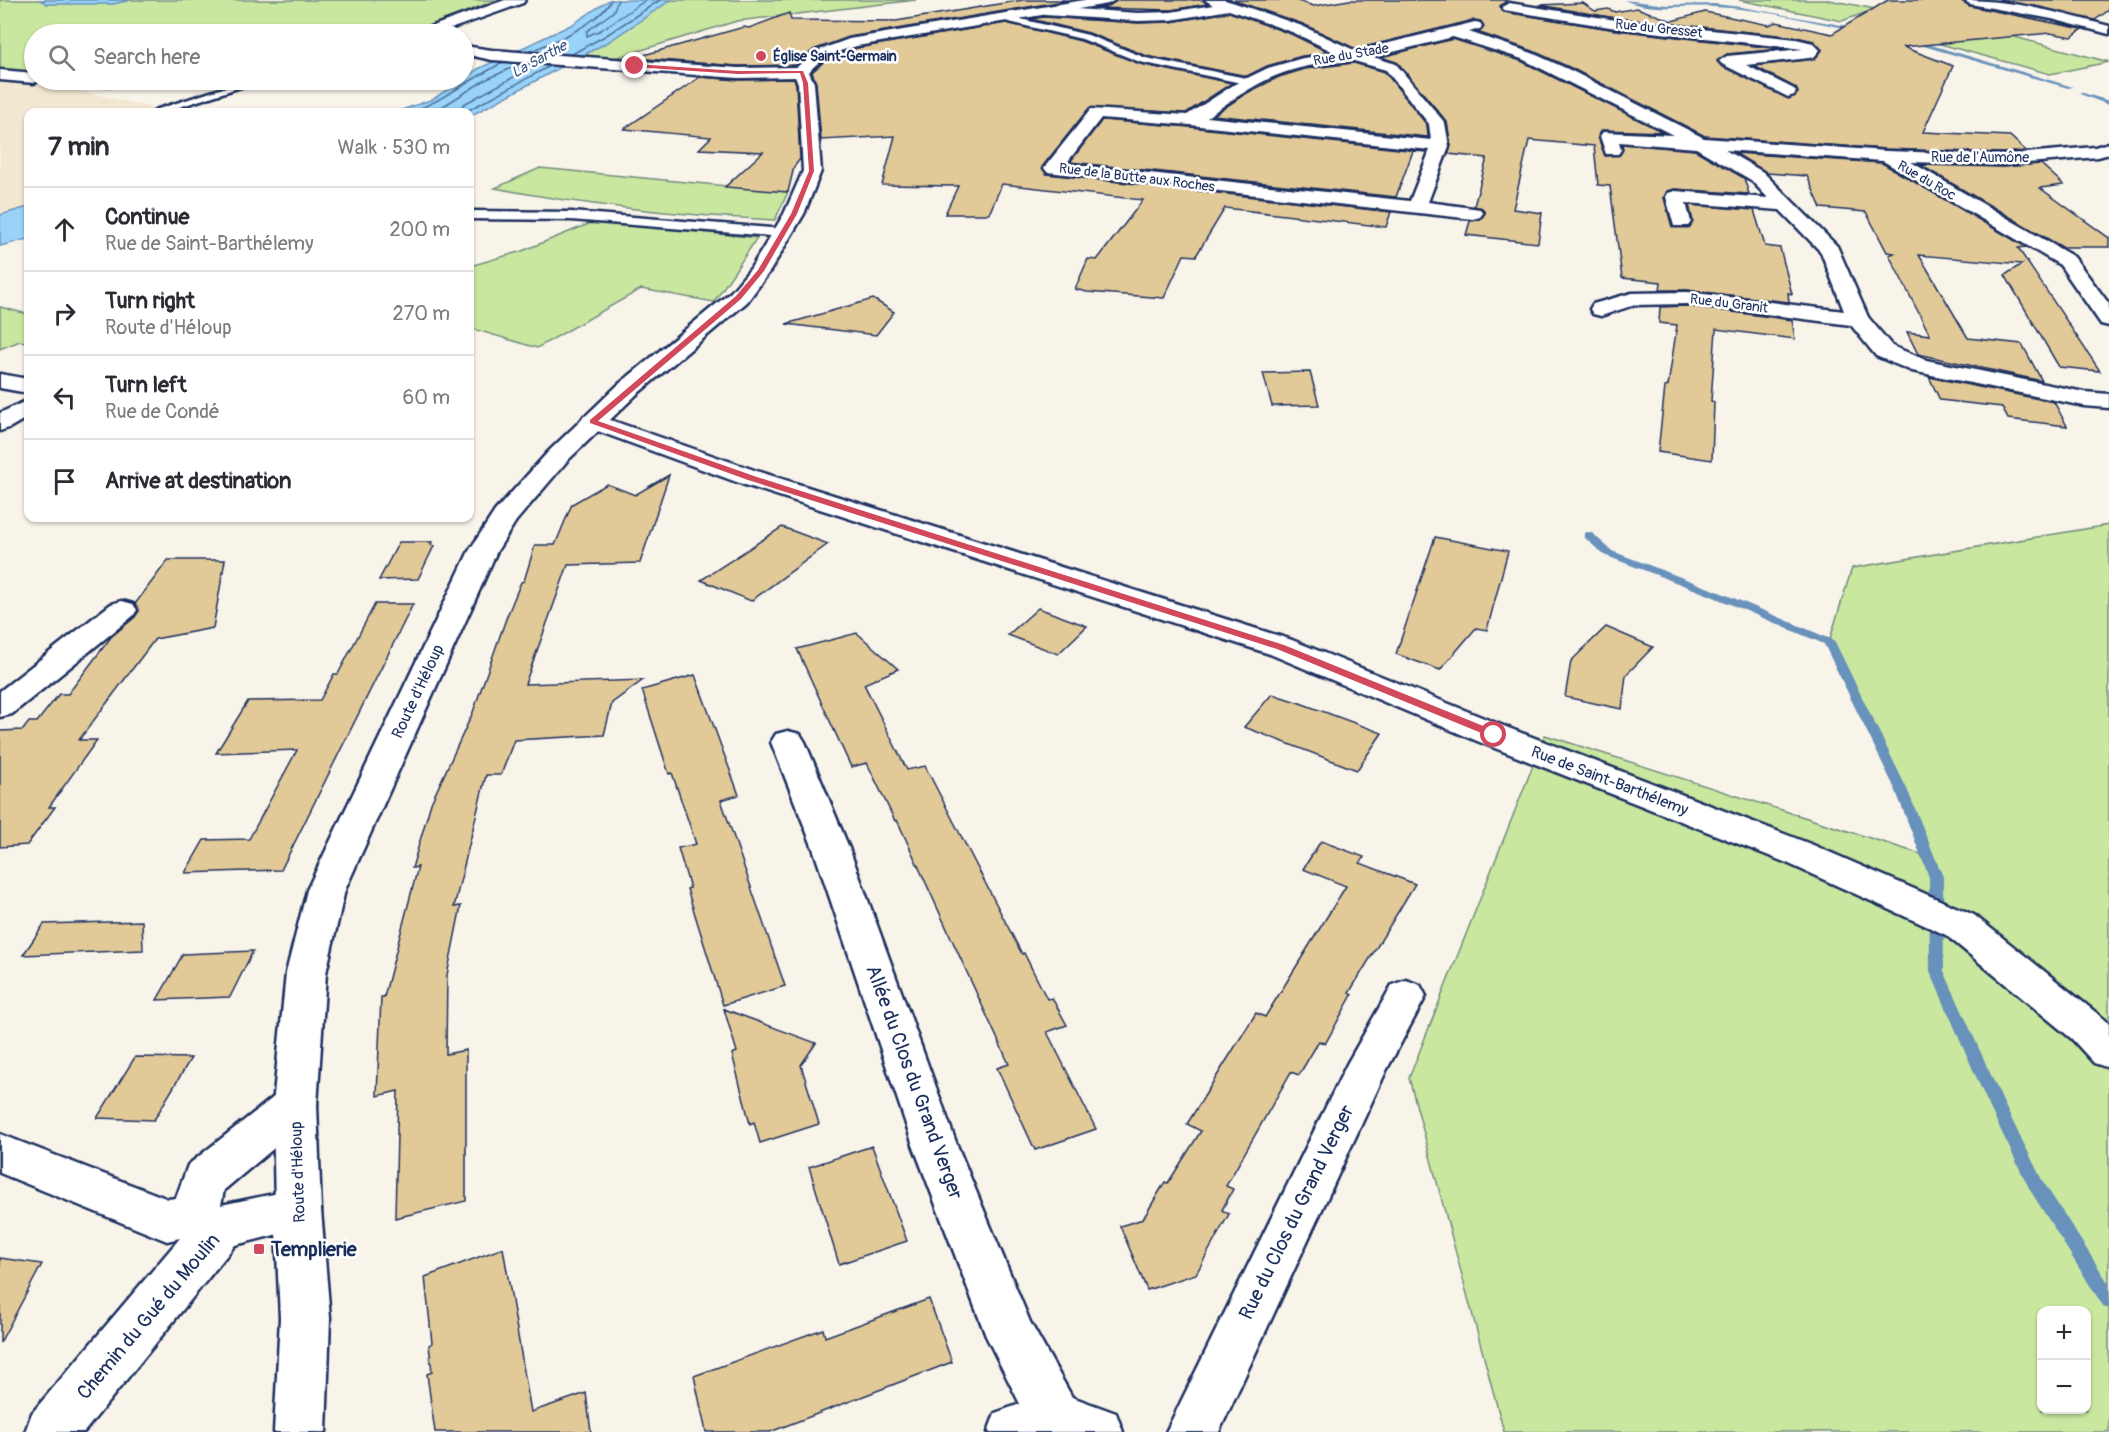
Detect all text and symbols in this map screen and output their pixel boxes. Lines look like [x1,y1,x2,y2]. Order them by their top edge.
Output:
street label: Rue du Gresset [1614,15,1704,42]
search box [24,24,474,90]
water label: La Sarthe [508,36,572,82]
street label: Rue du Stade [1312,39,1390,69]
icon: search [45,41,78,74]
text: Search here [93,43,200,71]
place label: Église Saint-Germain [773,47,897,65]
marker: Église Saint-Germain [754,49,768,63]
route end [621,52,647,78]
text: 7 min [48,131,110,163]
text: Walk · 530 m [338,135,450,160]
street label: Rue de l'Aumône [1931,149,2029,166]
street label: Rue du Roc [1894,157,1959,204]
street label: Rue de la Butte aux Roches [1058,160,1217,196]
text: Continue [105,203,189,231]
icon: ahead [48,213,81,246]
text: 200 m [389,217,450,242]
text: Rue de Saint-Barthélemy [105,231,314,256]
text: Turn right [105,287,195,315]
street label: Rue du Granit [1689,290,1769,317]
icon: right [48,297,81,330]
text: 270 m [392,301,450,326]
text: Route d'Héloup [105,315,232,340]
text: Turn left [105,371,187,399]
icon: left [48,381,81,414]
text: 60 m [403,385,450,410]
text: Rue de Condé [105,399,220,424]
icon: arrive [48,465,81,498]
text: Arrive at destination [105,467,291,495]
street label: Route d'Héloup [387,641,448,742]
route start [1480,721,1506,747]
street label: Rue de Saint-Barthélemy [1528,742,1691,820]
street label: Allée du Clos du Grand Verger [860,962,969,1203]
street label: Rue du Clos du Grand Verger [1233,1101,1359,1324]
street label: Route d'Héloup [286,1121,310,1223]
street label: Chemin du Gué du Moulin [71,1228,225,1405]
place label: Templierie [270,1237,358,1262]
marker: Templierie [252,1242,266,1256]
map controls [2037,1306,2091,1414]
button: + [2037,1306,2091,1360]
button: − [2037,1360,2091,1414]

